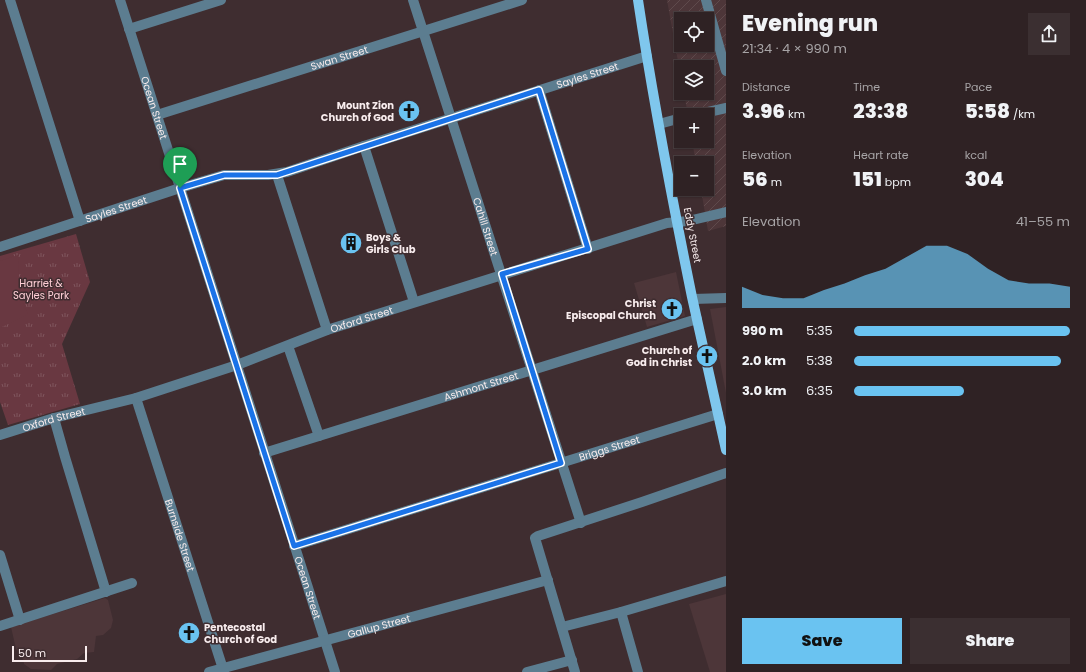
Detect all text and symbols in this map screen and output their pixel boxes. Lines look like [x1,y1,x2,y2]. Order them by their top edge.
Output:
text: Evening run [742,8,878,39]
map controls [674,12,714,196]
button: locate [674,12,714,52]
button: share [1028,13,1070,55]
text: 21:34 · 4 × 990 m [742,39,847,58]
street label: Swan Street [309,42,370,74]
street label: Sayles Street [554,59,621,92]
button: layers [674,60,714,100]
street label: Ocean Street [137,74,171,142]
text: Distance [742,79,790,95]
text: Time [853,79,880,95]
text: Pace [965,79,992,95]
text: 3.96 [742,97,785,125]
text: 23:38 [853,97,908,125]
text: 5:58 [965,97,1010,125]
place label: Mount Zion Church of God [321,98,394,125]
church icon: Mount Zion Church of God [396,98,422,124]
text: km [785,106,805,122]
text: /km [1010,106,1035,122]
button: + [674,108,714,148]
pin [163,147,197,188]
text: Elevation [742,147,792,163]
text: Heart rate [853,147,909,163]
text: kcal [965,147,987,163]
icon: arrive [169,153,191,175]
button: − [674,156,714,196]
text: 56 [742,165,768,193]
text: 151 [853,165,882,193]
text: 304 [965,165,1004,193]
text: m [768,174,782,190]
text: bpm [882,174,911,190]
street label: Sayles Street [83,192,149,227]
street label: Cahill Street [469,196,502,258]
street label: Eddy Street [680,206,705,264]
text: Elevation [742,212,801,231]
text: 41–55 m [1016,212,1070,231]
building icon: Boys & Girls Club [338,230,364,256]
place label: Boys & Girls Club [366,230,416,257]
park label: Harriet & Sayles Park [13,276,70,303]
place label: Christ Episcopal Church [566,296,656,323]
church icon: Christ Episcopal Church [659,296,685,322]
street label: Oxford Street [328,303,395,337]
text: 990 m [742,321,783,340]
text: 5:35 [806,321,833,340]
place label: Church of God in Christ [626,343,692,370]
church icon: Church of God in Christ [694,343,720,369]
text: 2.0 km [742,351,786,370]
text: 5:38 [806,351,833,370]
street label: Ashmont Street [442,368,520,405]
text: 3.0 km [742,381,787,400]
text: 6:35 [806,381,833,400]
street label: Oxford Street [20,404,87,436]
street label: Briggs Street [577,432,642,465]
street label: Burnside Street [161,497,198,574]
street label: Ocean Street [290,554,325,622]
street label: Gallup Street [346,611,412,642]
button: Save [742,618,902,664]
button: Share [910,618,1070,664]
church icon: Pentecostal Church of God [176,620,202,646]
place label: Pentecostal Church of God [204,620,277,647]
scale bar [12,644,87,663]
text: 50 m [18,645,46,661]

